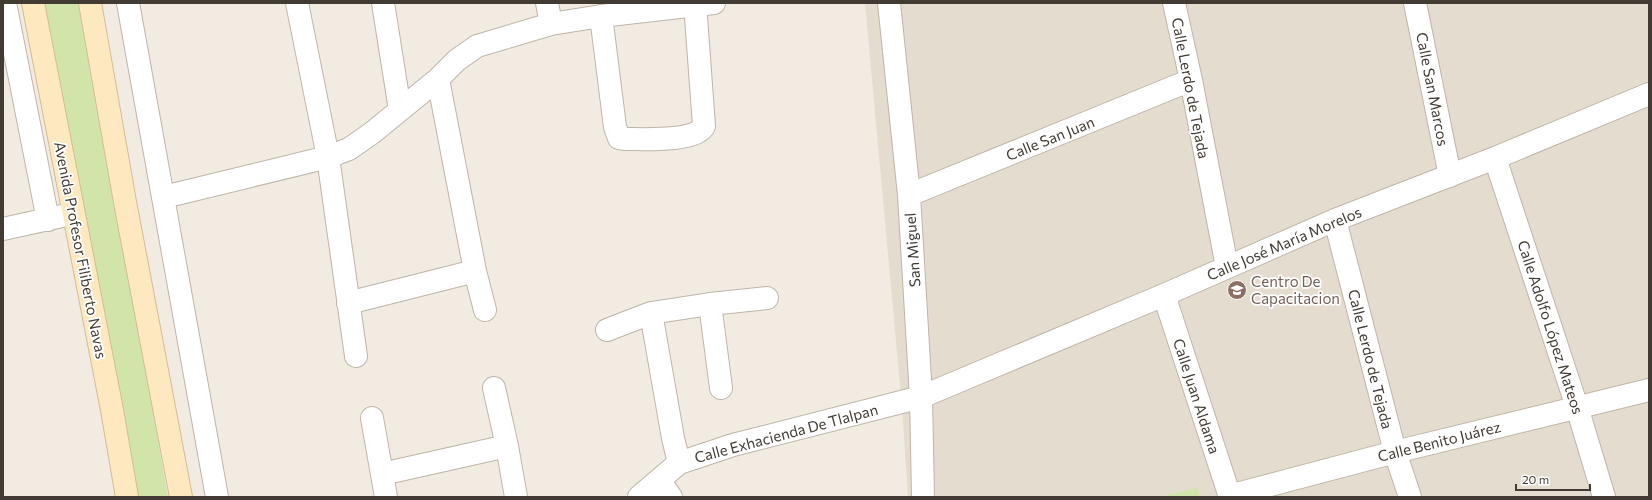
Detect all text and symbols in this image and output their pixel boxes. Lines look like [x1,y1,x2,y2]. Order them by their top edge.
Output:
street label: Calle Lerdo de Tejada [1168,16,1214,160]
street label: Calle San Marcos [1413,31,1453,148]
street label: Calle San Juan [1003,112,1097,164]
street label: Avenida Profesor Filiberto Navas [51,140,111,360]
street label: Calle José María Morelos [1204,202,1364,284]
street label: San Miguel [900,212,924,288]
street label: Calle Adolfo López Mateos [1514,238,1588,416]
place label: Centro De Capacitacion [1251,272,1340,307]
school or university icon: Centro De Capacitacion [1226,279,1248,301]
street label: Calle Lerdo de Tejada [1345,287,1397,431]
street label: Calle Juan Aldama [1170,336,1224,456]
street label: Calle Exhacienda De Tlalpan [692,400,880,466]
street label: Calle Benito Juárez [1376,417,1502,465]
scale bar [1516,466,1590,492]
text: 20 m [1522,472,1549,486]

